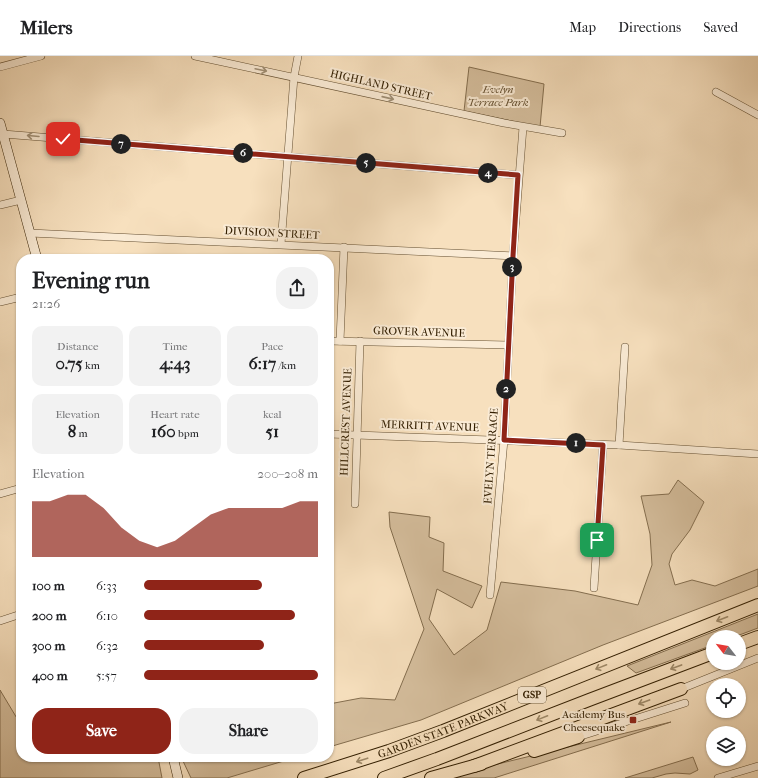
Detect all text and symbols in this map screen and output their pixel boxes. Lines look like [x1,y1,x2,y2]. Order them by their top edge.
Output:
text: Milers [20,17,73,39]
text: Map [569,19,596,36]
text: Directions [618,19,681,36]
text: Saved [703,19,738,36]
one-way arrow [254,66,267,74]
street label: HIGHLAND STREET [329,67,434,103]
park label: Evelyn Terrace Park [467,83,529,109]
one-way arrow [381,94,394,102]
pin [46,122,80,156]
icon: check [52,128,74,150]
one-way arrow [27,133,40,140]
pin: 7 [111,134,131,154]
text: 7 [118,137,124,150]
pin: 6 [233,143,253,163]
text: 6 [240,146,246,159]
pin: 5 [356,153,376,173]
text: 5 [364,156,368,169]
pin: 4 [478,163,498,183]
text: 4 [485,166,491,179]
street label: DIVISION STREET [224,224,320,242]
pin: 3 [502,257,522,277]
text: 3 [510,260,514,273]
button: share [276,267,318,309]
text: Evening run [32,268,150,294]
text: 21:26 [32,296,60,311]
street label: GROVER AVENUE [373,324,466,340]
text: Distance [57,340,98,353]
text: Time [162,340,187,353]
text: Pace [261,340,283,353]
text: 0.75 [55,353,83,373]
text: 4:43 [159,353,191,373]
text: 6:17 [249,353,276,373]
text: km [83,359,100,372]
text: /km [276,359,296,372]
street label: HILLCREST AVENUE [338,368,354,476]
pin: 2 [496,379,516,399]
text: 2 [503,382,509,395]
street label: EVELYN TERRACE [481,407,501,504]
text: Elevation [55,408,100,421]
text: Heart rate [150,408,200,421]
text: kcal [263,408,282,421]
street label: MERRITT AVENUE [381,418,480,434]
text: 8 [68,421,76,441]
text: 160 [151,421,176,441]
text: 51 [266,421,279,441]
text: m [76,427,88,440]
text: bpm [176,427,199,440]
pin: 1 [566,433,586,453]
text: 1 [574,436,578,449]
text: Elevation [32,466,85,481]
text: 200–208 m [257,466,318,481]
pin [580,523,614,557]
icon: arrive [586,529,608,551]
text: 100 m [32,578,65,593]
text: 6:33 [96,578,117,593]
text: 200 m [32,608,67,623]
text: 6:10 [96,608,118,623]
one-way arrow [716,615,728,623]
north arrow [706,630,746,670]
map controls [706,630,746,766]
text: 300 m [32,638,65,653]
text: 6:32 [96,638,118,653]
one-way arrow [671,663,683,671]
one-way arrow [596,664,608,672]
text: 400 m [32,668,68,683]
text: 5:57 [96,668,117,683]
button: locate [706,678,746,718]
road number: GSP [518,687,546,703]
street label: GARDEN STATE PARKWAY [376,699,510,761]
one-way arrow [639,699,651,707]
button: Save [32,708,171,754]
button: Share [179,708,318,754]
place label: Academy Bus Cheesequake [561,708,626,734]
one-way arrow [536,714,548,722]
marker: Academy Bus Cheesequake [628,715,638,725]
button: layers [706,726,746,766]
one-way arrow [356,757,369,764]

